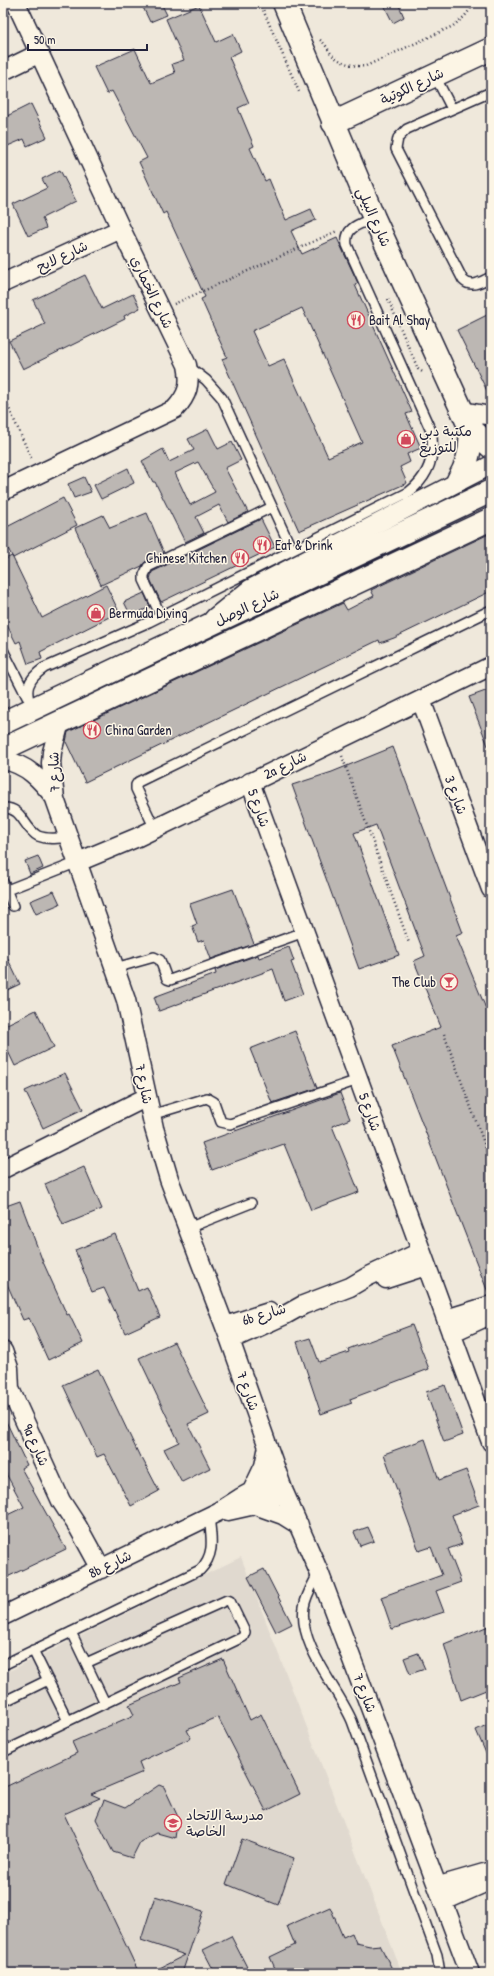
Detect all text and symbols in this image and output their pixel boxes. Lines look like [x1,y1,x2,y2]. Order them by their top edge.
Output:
scale bar [28,26,147,52]
text: 50 m [34,31,55,48]
street label: شارع الكوتية [377,63,447,109]
street label: شارع البيلي [349,184,396,251]
street label: شارع لايح [33,235,91,277]
street label: شارع الخماري [125,252,178,332]
restaurant icon: Bait Al Shay [346,310,366,330]
place label: Bait Al Shay [369,310,430,330]
place label: مكتبة دبي للتوزيع [419,421,472,458]
shop icon: مكتبة دبي للتوزيع [396,429,416,449]
restaurant icon: Eat & Drink [252,535,272,555]
place label: Eat & Drink [275,535,333,554]
place label: Chinese Kitchen [146,548,227,567]
restaurant icon: Chinese Kitchen [230,548,250,568]
street label: شارع الوصل [212,583,282,631]
shop icon: Bermuda Diving [86,603,106,623]
place label: Bermuda Diving [109,603,187,623]
restaurant icon: China Garden [82,720,102,740]
place label: China Garden [105,720,172,739]
street label: 2a شارع [260,746,310,784]
street label: شارع 7 [43,751,65,793]
street label: شارع 3 [440,773,472,817]
street label: شارع 5 [243,786,275,830]
place label: The Club [392,972,436,991]
bar icon: The Club [439,972,459,992]
street label: شارع 7 [130,1062,158,1106]
street label: شارع 5 [354,1090,386,1134]
street label: 6b شارع [240,1298,288,1330]
street label: شارع 7 [232,1369,264,1413]
street label: 9a شارع [18,1421,54,1469]
street label: 8b شارع [85,1545,135,1583]
street label: شارع 7 [348,1671,382,1715]
place label: مدرسة الاتحاد الخاصة [186,1805,264,1840]
school or university icon: مدرسة الاتحاد الخاصة [163,1813,183,1833]

